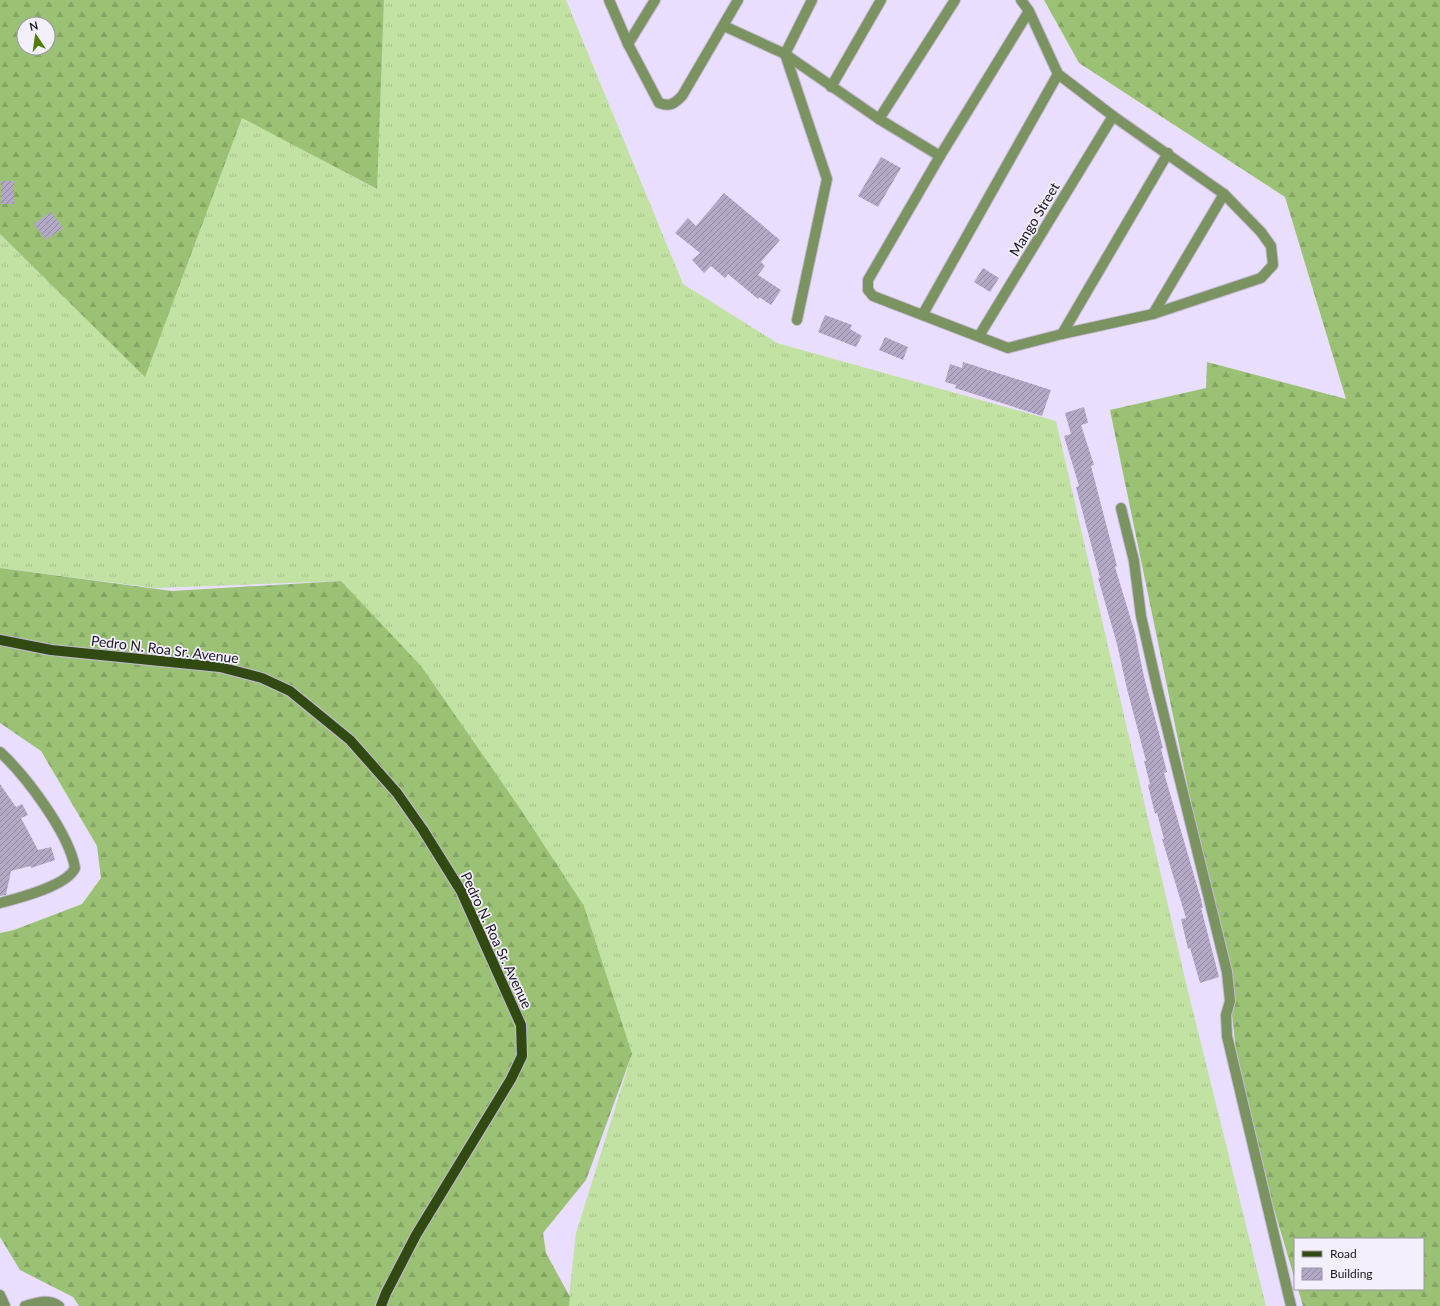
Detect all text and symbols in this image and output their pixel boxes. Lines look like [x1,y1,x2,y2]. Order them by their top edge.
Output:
north arrow [16,16,56,56]
text: N [28,18,39,33]
street label: Mango Street [1005,179,1063,259]
street label: Pedro N. Roa Sr. Avenue [90,632,240,666]
street label: Pedro N. Roa Sr. Avenue [458,869,536,1011]
legend [1294,1238,1424,1290]
text: Road [1330,1246,1357,1261]
text: Building [1330,1266,1373,1281]

